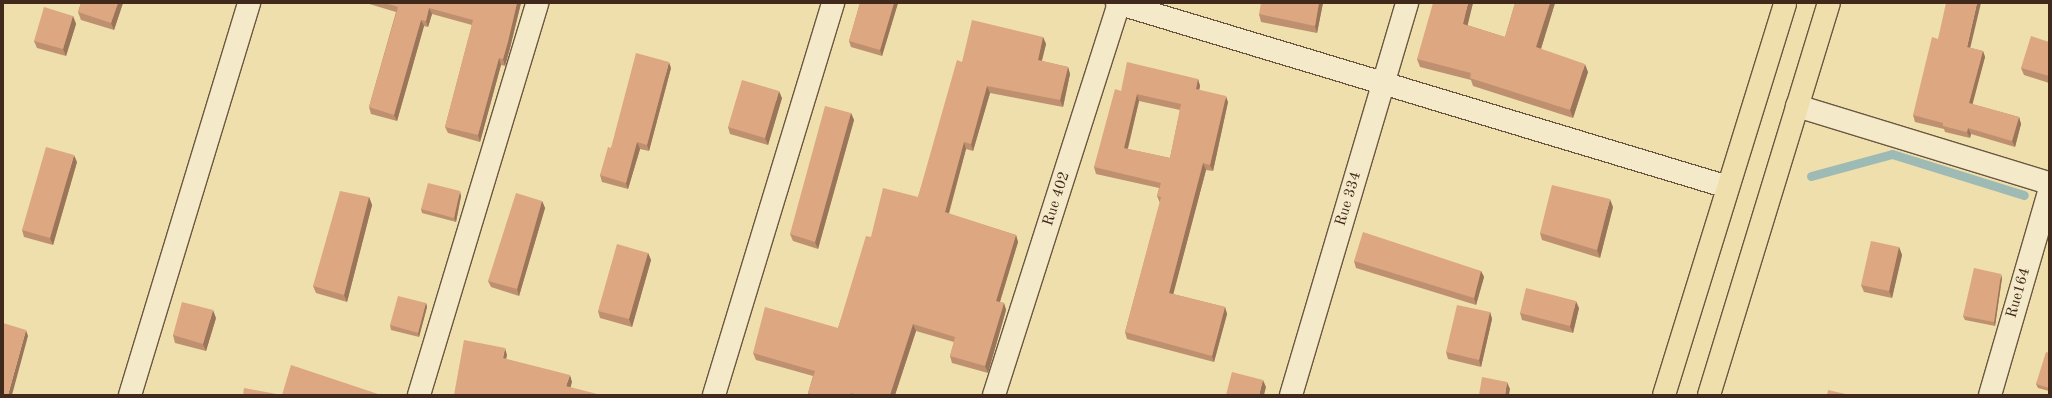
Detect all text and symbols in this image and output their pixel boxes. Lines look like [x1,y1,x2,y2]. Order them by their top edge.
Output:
street label: Rue 402 [1040,170,1074,228]
street label: Rue 334 [1332,170,1366,228]
street label: Rue164 [2003,266,2035,320]

